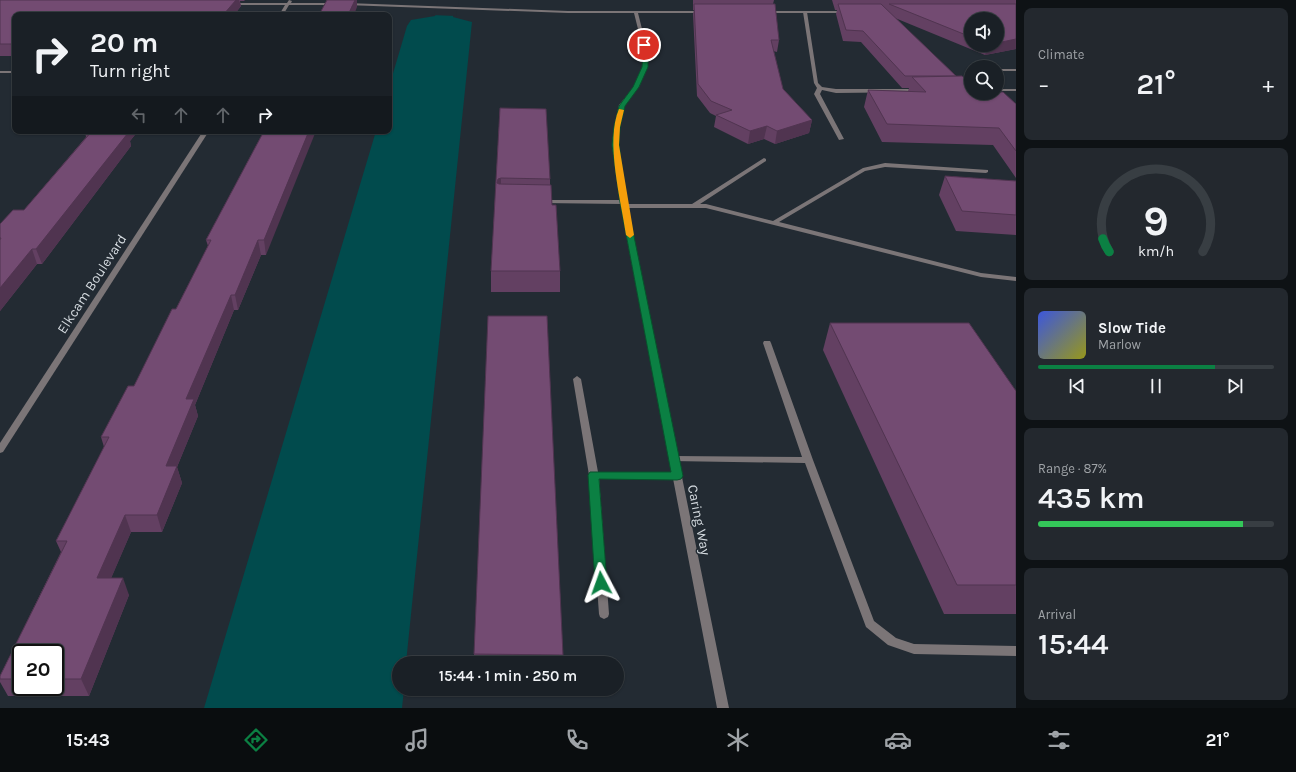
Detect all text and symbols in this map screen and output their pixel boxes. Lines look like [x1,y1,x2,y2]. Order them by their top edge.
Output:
map controls [964,12,1004,100]
button: sound [964,12,1004,52]
text: 20 m [90,26,158,59]
icon: right [24,28,76,80]
pin [627,28,661,62]
icon: arrive [633,34,655,56]
text: Climate [1038,47,1084,62]
text: Turn right [90,60,170,82]
button: search [964,60,1004,100]
text: 21° [1136,66,1176,102]
text: − [1038,72,1050,98]
text: + [1262,72,1274,98]
icon: left [128,104,150,126]
icon: ahead [170,104,192,126]
icon: ahead [212,104,234,126]
icon: right [254,104,276,126]
text: 9 [1143,197,1169,245]
street label: Elkcam Boulevard [54,231,130,337]
text: km/h [1138,243,1174,260]
text: Slow Tide [1098,319,1166,337]
text: Marlow [1098,337,1141,352]
icon: previous [1066,375,1088,397]
icon: pause [1145,375,1167,397]
icon: next [1224,375,1246,397]
text: Range · 87% [1038,461,1107,476]
text: 435 km [1038,480,1145,516]
street label: Caring Way [684,483,714,557]
position arrow [580,562,622,604]
text: Arrival [1038,607,1076,622]
text: 15:44 [1038,626,1109,662]
speed limit sign: 20 [12,644,64,696]
text: 15:44 · 1 min · 250 m [439,667,577,685]
icon: directions [242,726,270,754]
icon: music [403,726,431,754]
icon: phone [563,726,591,754]
icon: climate [724,726,752,754]
icon: car [884,726,912,754]
icon: filters [1045,726,1073,754]
text: 15:43 [66,729,110,751]
text: 21° [1205,729,1230,751]

